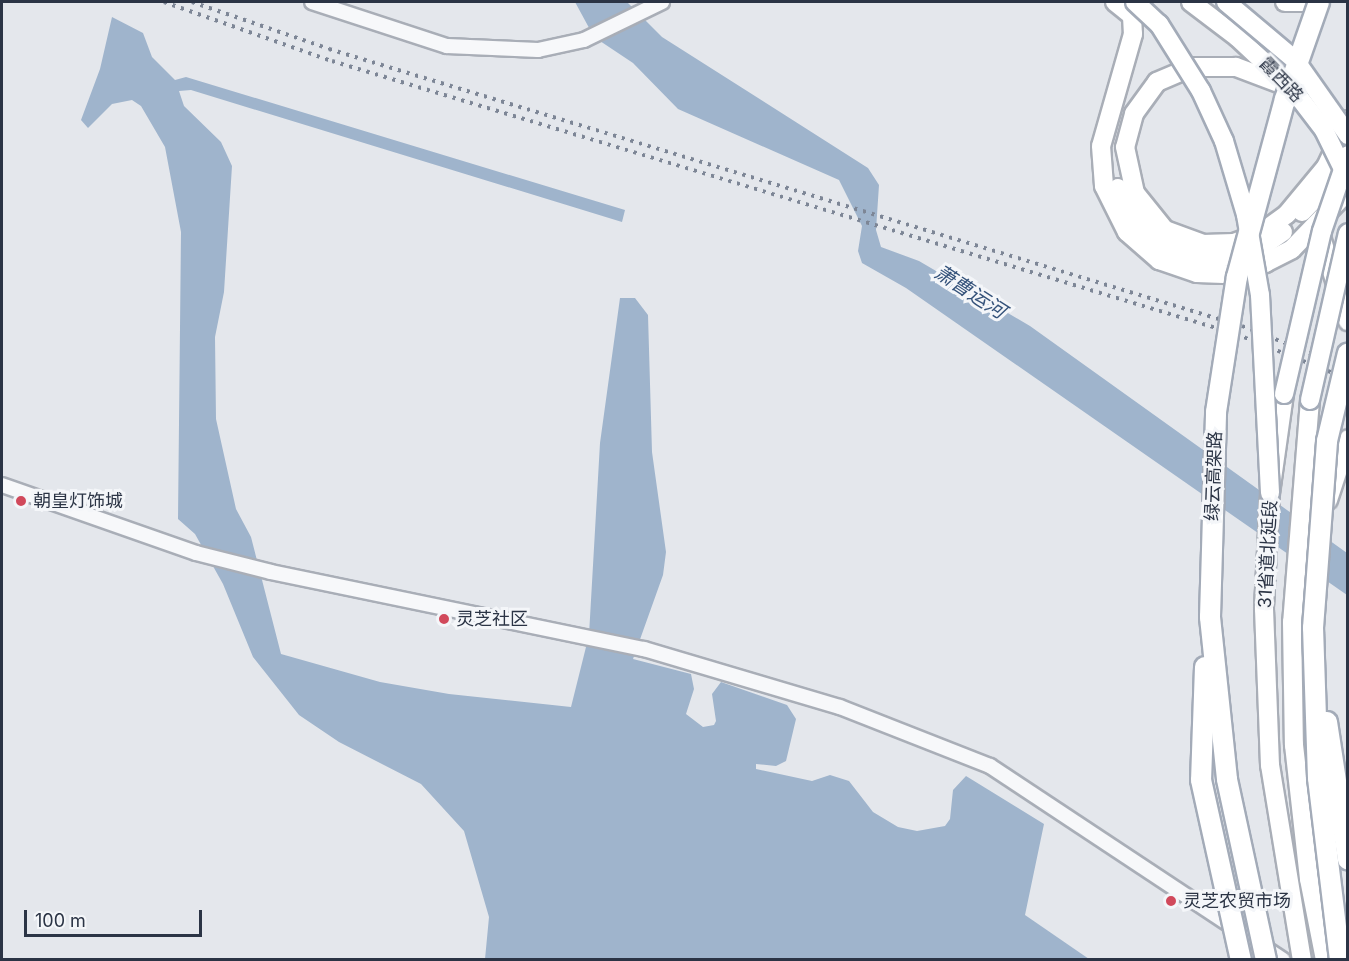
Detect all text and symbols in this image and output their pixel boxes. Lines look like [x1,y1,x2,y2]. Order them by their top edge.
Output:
street label: 霞西路 [1254,53,1308,107]
water label: 萧曹运河 [930,260,1010,324]
street label: 绿云高架路 [1202,431,1226,521]
place label: 朝皇灯饰城 [33,490,123,512]
marker: 朝皇灯饰城 [14,494,28,508]
street label: 31省道北延段 [1254,499,1282,609]
place label: 灵芝社区 [456,608,528,630]
marker: 灵芝社区 [437,612,451,626]
place label: 灵芝农贸市场 [1183,890,1291,912]
marker: 灵芝农贸市场 [1164,894,1178,908]
scale bar [27,898,206,936]
text: 100 m [35,910,86,931]

